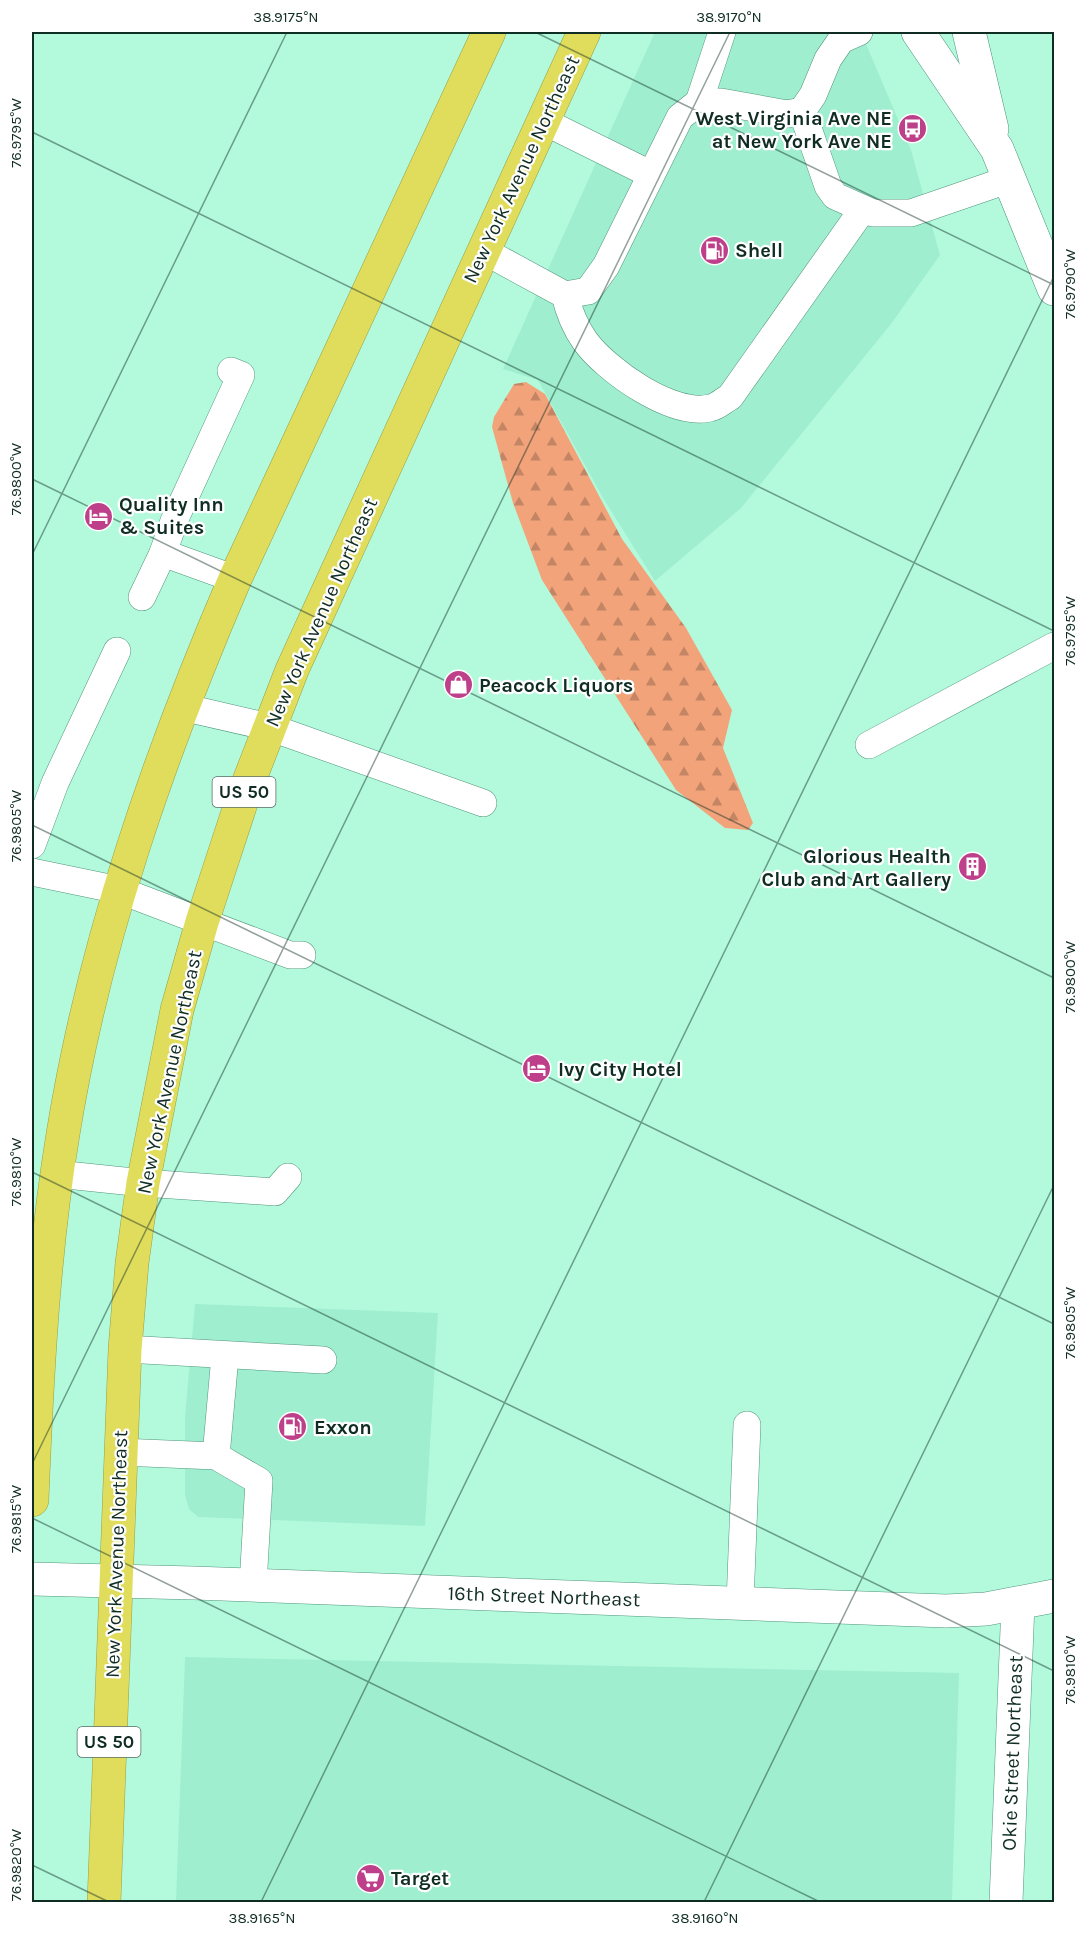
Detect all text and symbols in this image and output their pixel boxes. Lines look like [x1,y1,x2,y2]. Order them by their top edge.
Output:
text: 38.9175°N [253,8,319,26]
text: 38.9170°N [696,8,762,26]
street label: New York Avenue Northeast [459,51,585,287]
text: 76.9795°W [7,98,25,168]
place label: West Virginia Ave NE at New York Ave NE [695,107,892,153]
bus stop icon: West Virginia Ave NE at New York Ave NE [897,113,929,145]
fuel station icon: Shell [698,234,730,266]
place label: Shell [735,239,783,262]
text: 76.9790°W [1061,248,1079,319]
text: 76.9800°W [7,442,25,515]
place label: Quality Inn & Suites [119,493,224,539]
street label: New York Avenue Northeast [260,494,383,730]
hotel icon: Quality Inn & Suites [82,500,114,532]
text: 76.9795°W [1061,596,1079,666]
shop icon: Peacock Liquors [442,669,474,701]
place label: Peacock Liquors [479,674,633,697]
road number: US 50 [212,777,276,807]
text: 76.9805°W [7,789,25,862]
place label: Glorious Health Club and Art Gallery [762,845,951,891]
building icon: Glorious Health Club and Art Gallery [956,851,988,883]
text: 76.9800°W [1061,940,1079,1013]
street label: New York Avenue Northeast [132,948,207,1196]
hotel icon: Ivy City Hotel [521,1053,553,1085]
place label: Ivy City Hotel [558,1058,682,1081]
text: 76.9810°W [7,1137,25,1206]
text: 76.9805°W [1061,1286,1079,1359]
fuel station icon: Exxon [277,1411,309,1443]
place label: Exxon [314,1416,372,1439]
street label: New York Avenue Northeast [101,1429,132,1679]
text: 76.9815°W [7,1484,25,1553]
street label: 16th Street Northeast [447,1582,641,1611]
text: 76.9810°W [1061,1635,1079,1704]
street label: Okie Street Northeast [998,1654,1027,1851]
road number: US 50 [78,1727,140,1757]
text: 76.9820°W [7,1828,25,1901]
supermarket icon: Target [354,1862,386,1894]
place label: Target [391,1867,449,1890]
text: 38.9165°N [229,1909,295,1927]
text: 38.9160°N [671,1909,739,1927]

